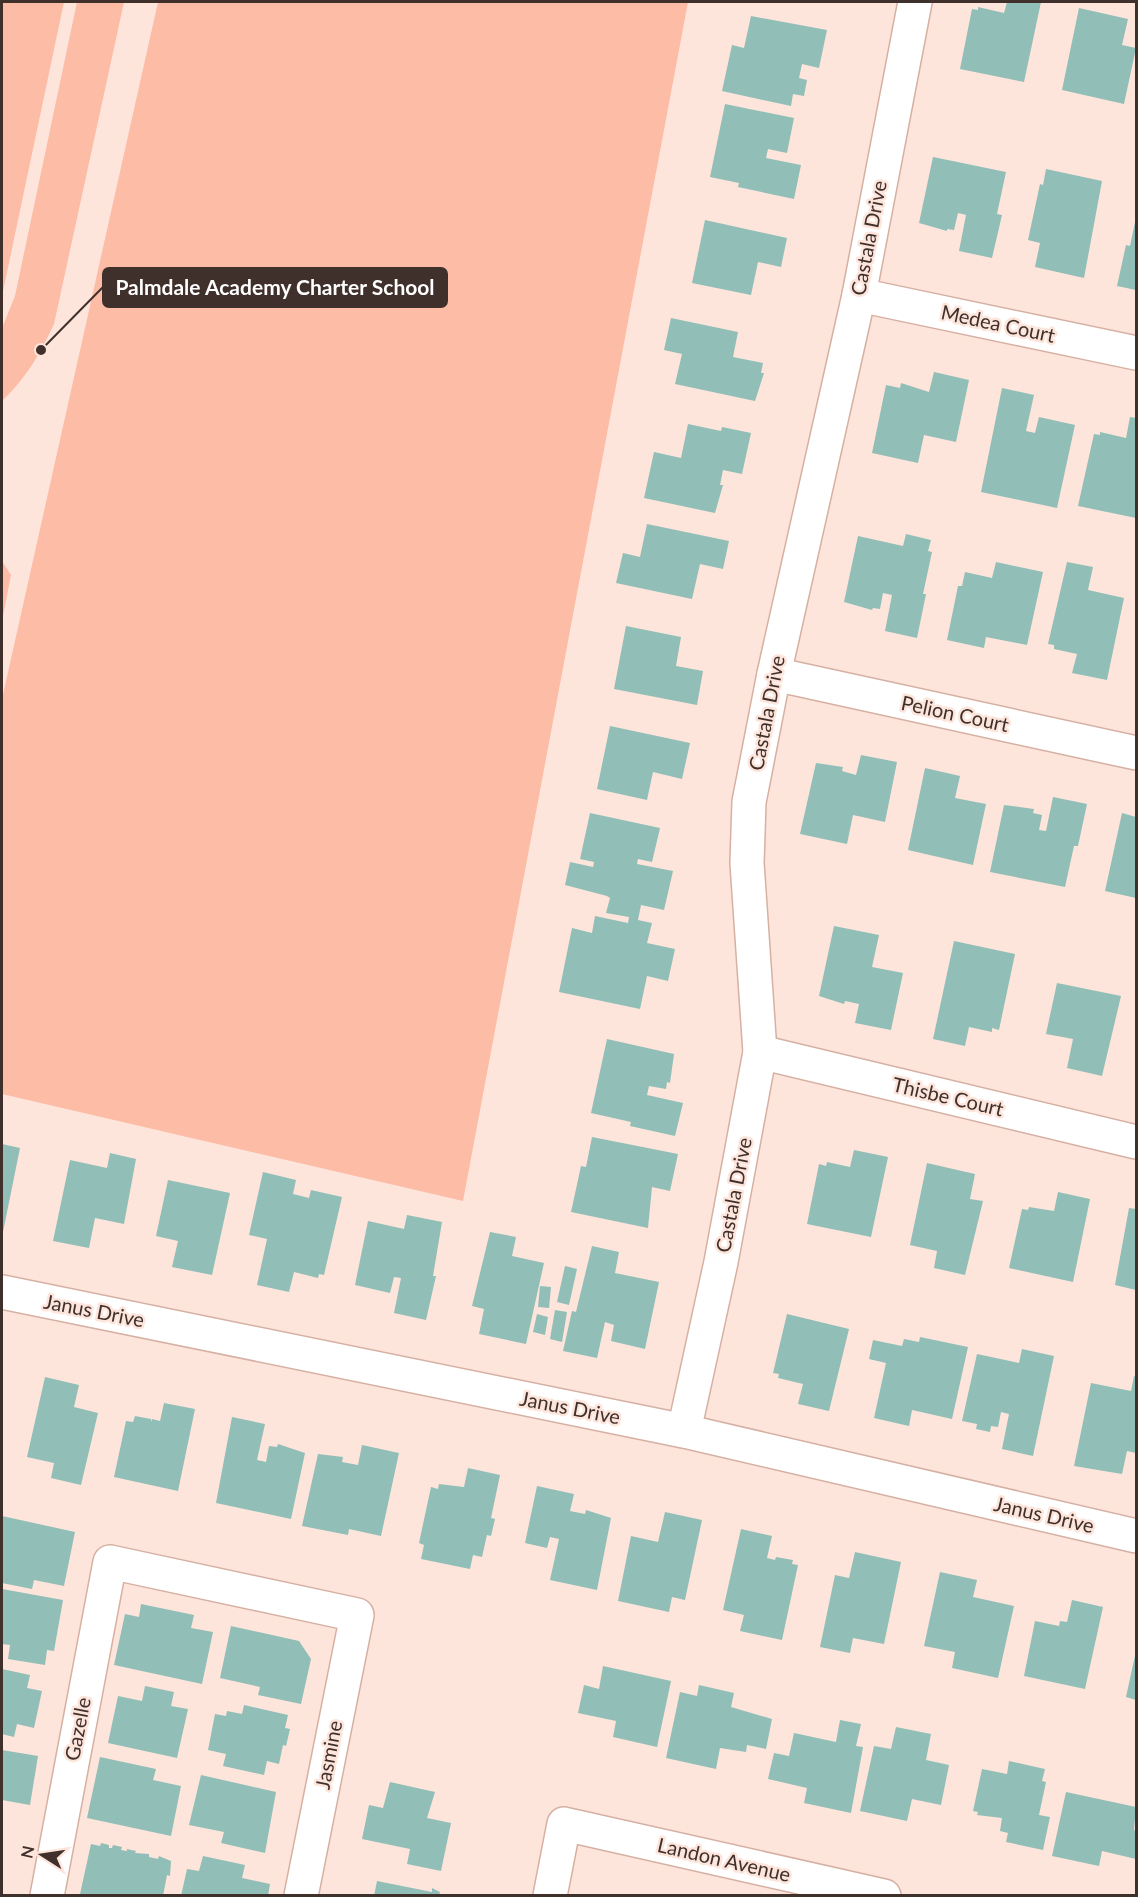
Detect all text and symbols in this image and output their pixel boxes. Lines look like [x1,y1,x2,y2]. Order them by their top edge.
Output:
street label: Castala Drive [845,178,891,297]
callout: Palmdale Academy Charter School [103,268,447,307]
text: Palmdale Academy Charter School [115,274,435,299]
street label: Medea Court [939,299,1057,347]
street label: Castala Drive [743,653,789,772]
street label: Pelion Court [899,690,1011,736]
street label: Thisbe Court [890,1072,1006,1120]
street label: Castala Drive [710,1135,756,1254]
street label: Janus Drive [42,1289,146,1332]
street label: Janus Drive [518,1386,622,1429]
street label: Janus Drive [992,1491,1097,1537]
street label: Gazelle [59,1695,95,1762]
street label: Jasmine [310,1718,346,1791]
north arrow [12,1825,72,1885]
street label: Landon Avenue [655,1832,793,1886]
text: N [16,1844,37,1860]

